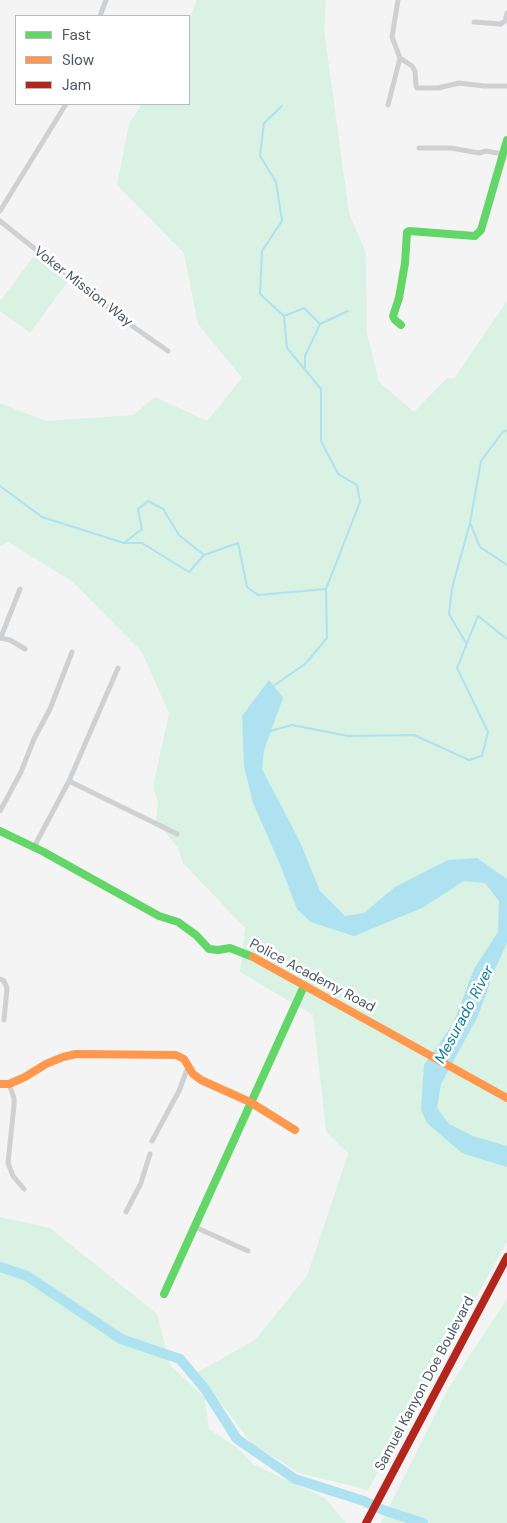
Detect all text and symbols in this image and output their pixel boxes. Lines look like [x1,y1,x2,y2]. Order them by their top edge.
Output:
legend [15,15,190,105]
text: Fast [62,25,91,45]
text: Slow [62,50,94,70]
text: Jam [62,75,91,95]
street label: Voker Mission Way [30,243,136,331]
street label: Police Academy Road [246,936,378,1016]
water label: Mesurado River [432,963,498,1067]
street label: Samuel Kanyon Doe Boulevard [372,1294,478,1474]

